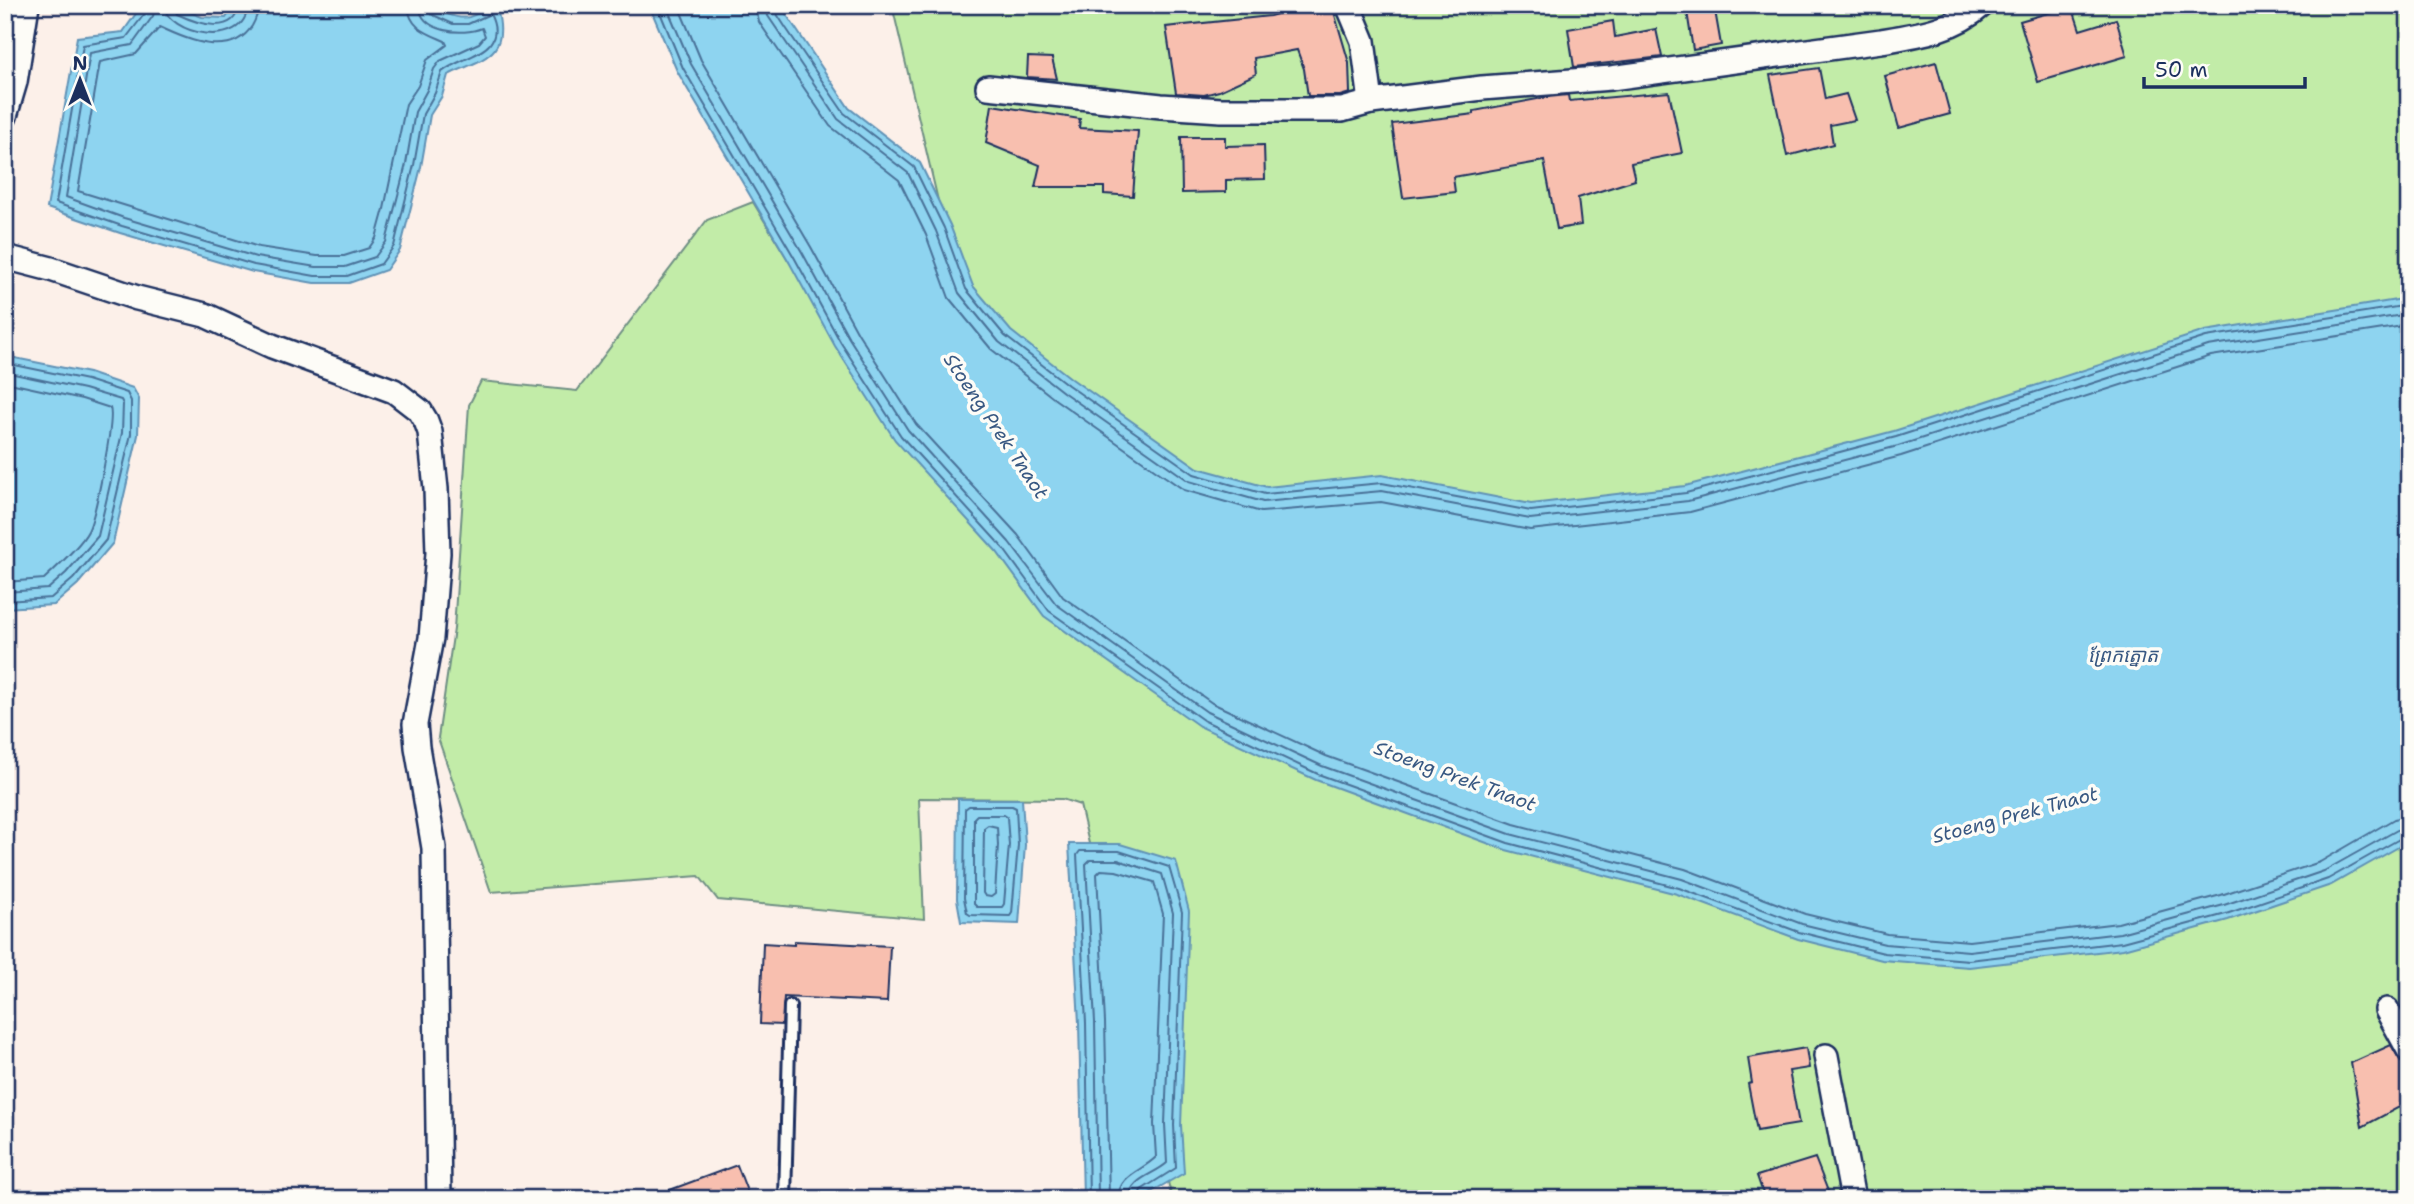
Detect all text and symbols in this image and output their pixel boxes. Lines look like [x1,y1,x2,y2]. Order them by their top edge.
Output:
north arrow [46,46,116,116]
scale bar [2144,46,2306,90]
text: N [72,51,88,76]
text: 50 m [2155,56,2208,84]
water label: Stoeng Prek Tnaot [938,348,1054,504]
water label: ព្រែកត្នោត [2088,643,2159,668]
water label: Stoeng Prek Tnaot [1371,735,1540,817]
water label: Stoeng Prek Tnaot [1929,781,2101,849]

